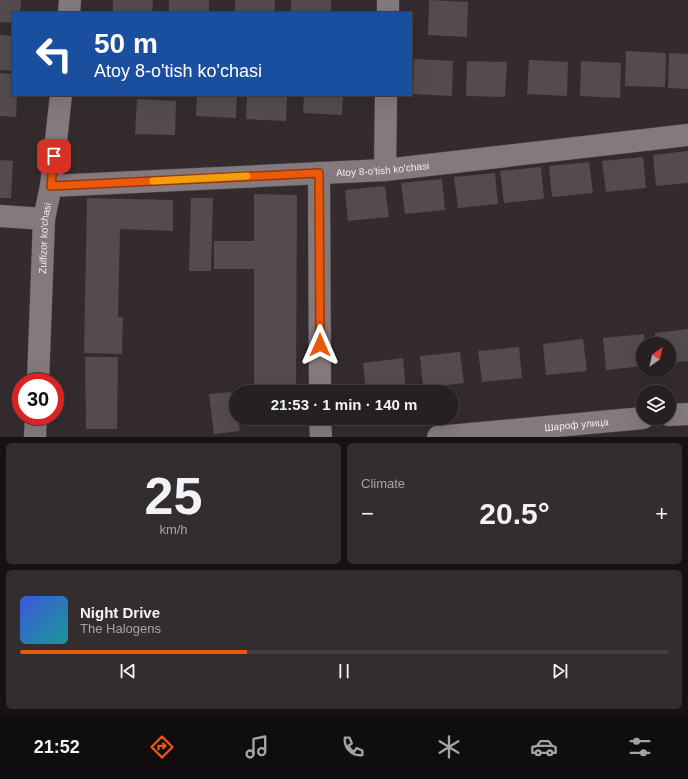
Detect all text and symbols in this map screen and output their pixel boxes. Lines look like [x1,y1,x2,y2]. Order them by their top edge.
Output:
icon: left [28,28,80,80]
text: 50 m [94,28,158,59]
text: Atoy 8-o'tish ko'chasi [94,61,262,81]
pin [37,139,71,173]
icon: arrive [43,145,65,167]
street label: Atoy 8-o'tish ko'chasi [336,160,430,178]
street label: Zulfizor ko'chasi [37,202,53,274]
position arrow [299,324,341,366]
north arrow [636,337,676,377]
map controls [636,337,676,425]
speed limit sign: 30 [12,373,64,425]
button: layers [636,385,676,425]
text: 21:53 · 1 min · 140 m [271,396,417,413]
street label: Шароф улица [544,416,609,433]
text: 25 [145,467,202,525]
text: Climate [361,476,405,491]
text: 20.5° [479,497,550,530]
text: − [361,501,374,526]
text: + [655,501,668,526]
text: km/h [159,522,188,537]
text: Night Drive [80,604,160,621]
text: The Halogens [80,621,161,636]
icon: previous [117,660,139,682]
icon: pause [333,660,355,682]
icon: next [549,660,571,682]
icon: directions [148,733,176,761]
icon: music [243,733,271,761]
icon: phone [339,733,367,761]
icon: climate [435,733,463,761]
icon: car [530,733,558,761]
icon: filters [626,733,654,761]
text: 21:52 [34,737,80,757]

